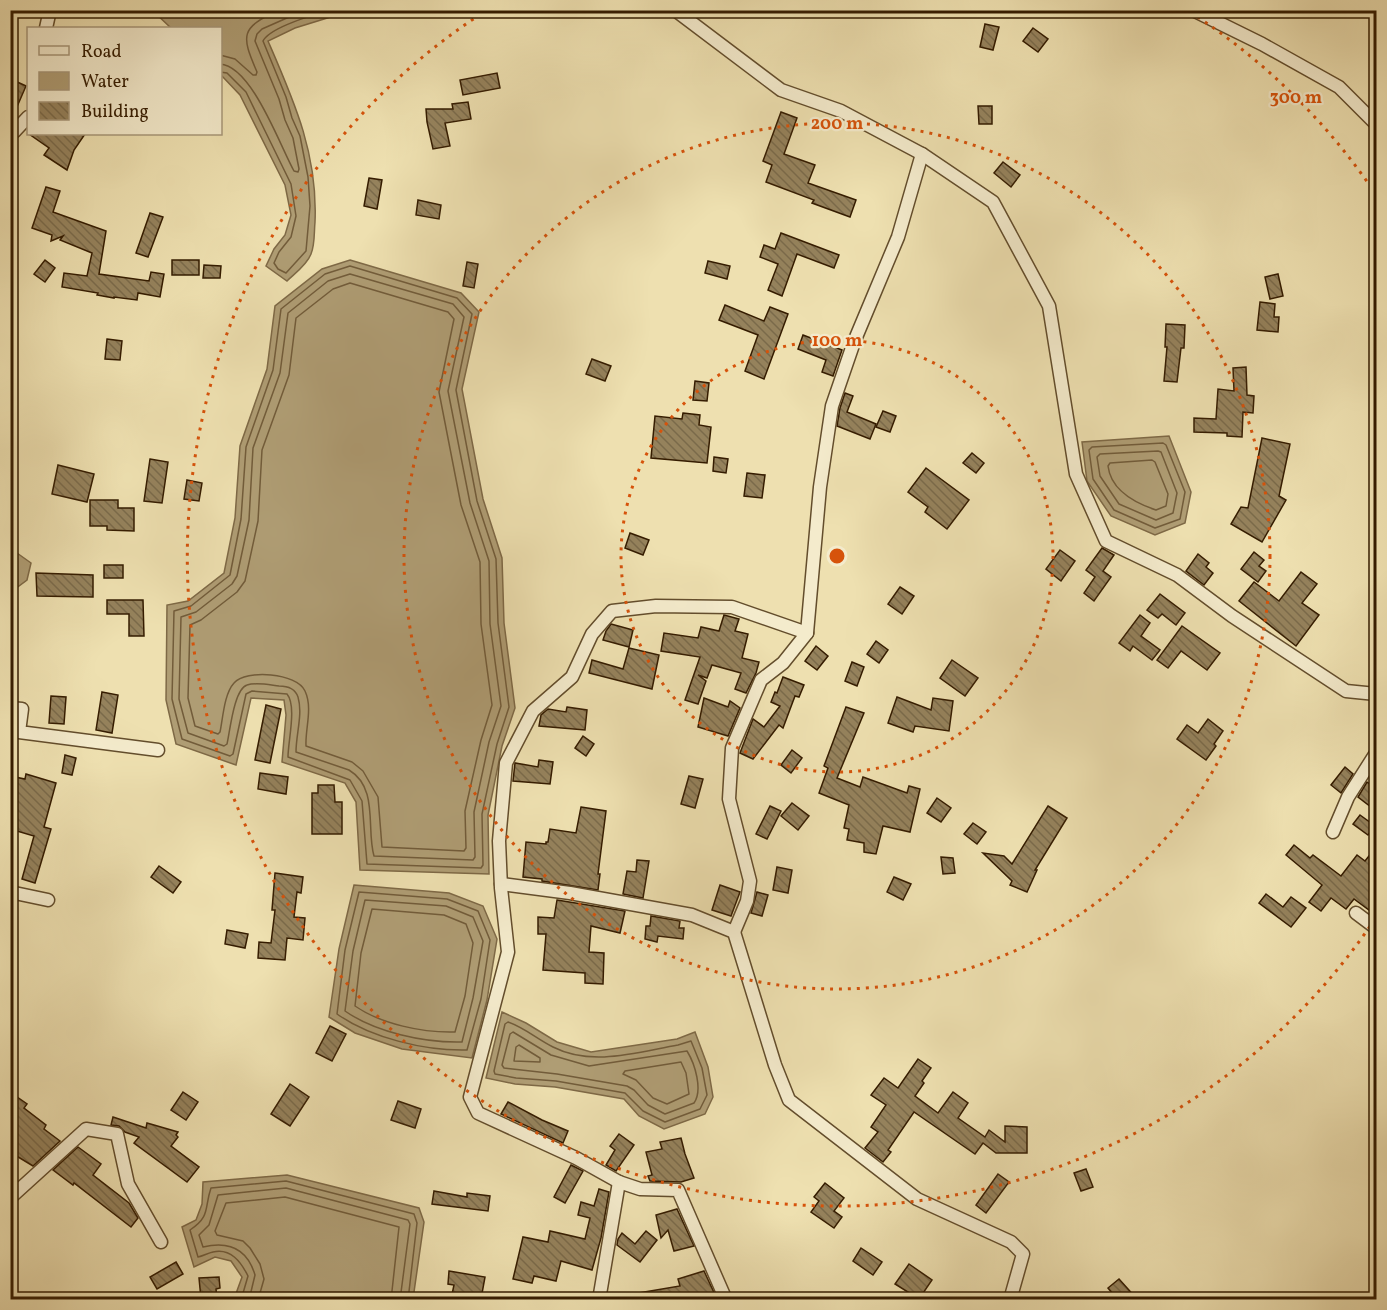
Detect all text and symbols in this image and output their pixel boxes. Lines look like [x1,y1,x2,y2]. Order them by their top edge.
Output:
legend [27,27,222,135]
text: Road [81,40,122,65]
text: Water [81,70,129,95]
text: 300 m [1270,86,1322,111]
text: Building [81,100,149,125]
text: 200 m [811,112,863,137]
text: 100 m [812,329,862,354]
centre of rings [827,546,847,566]

